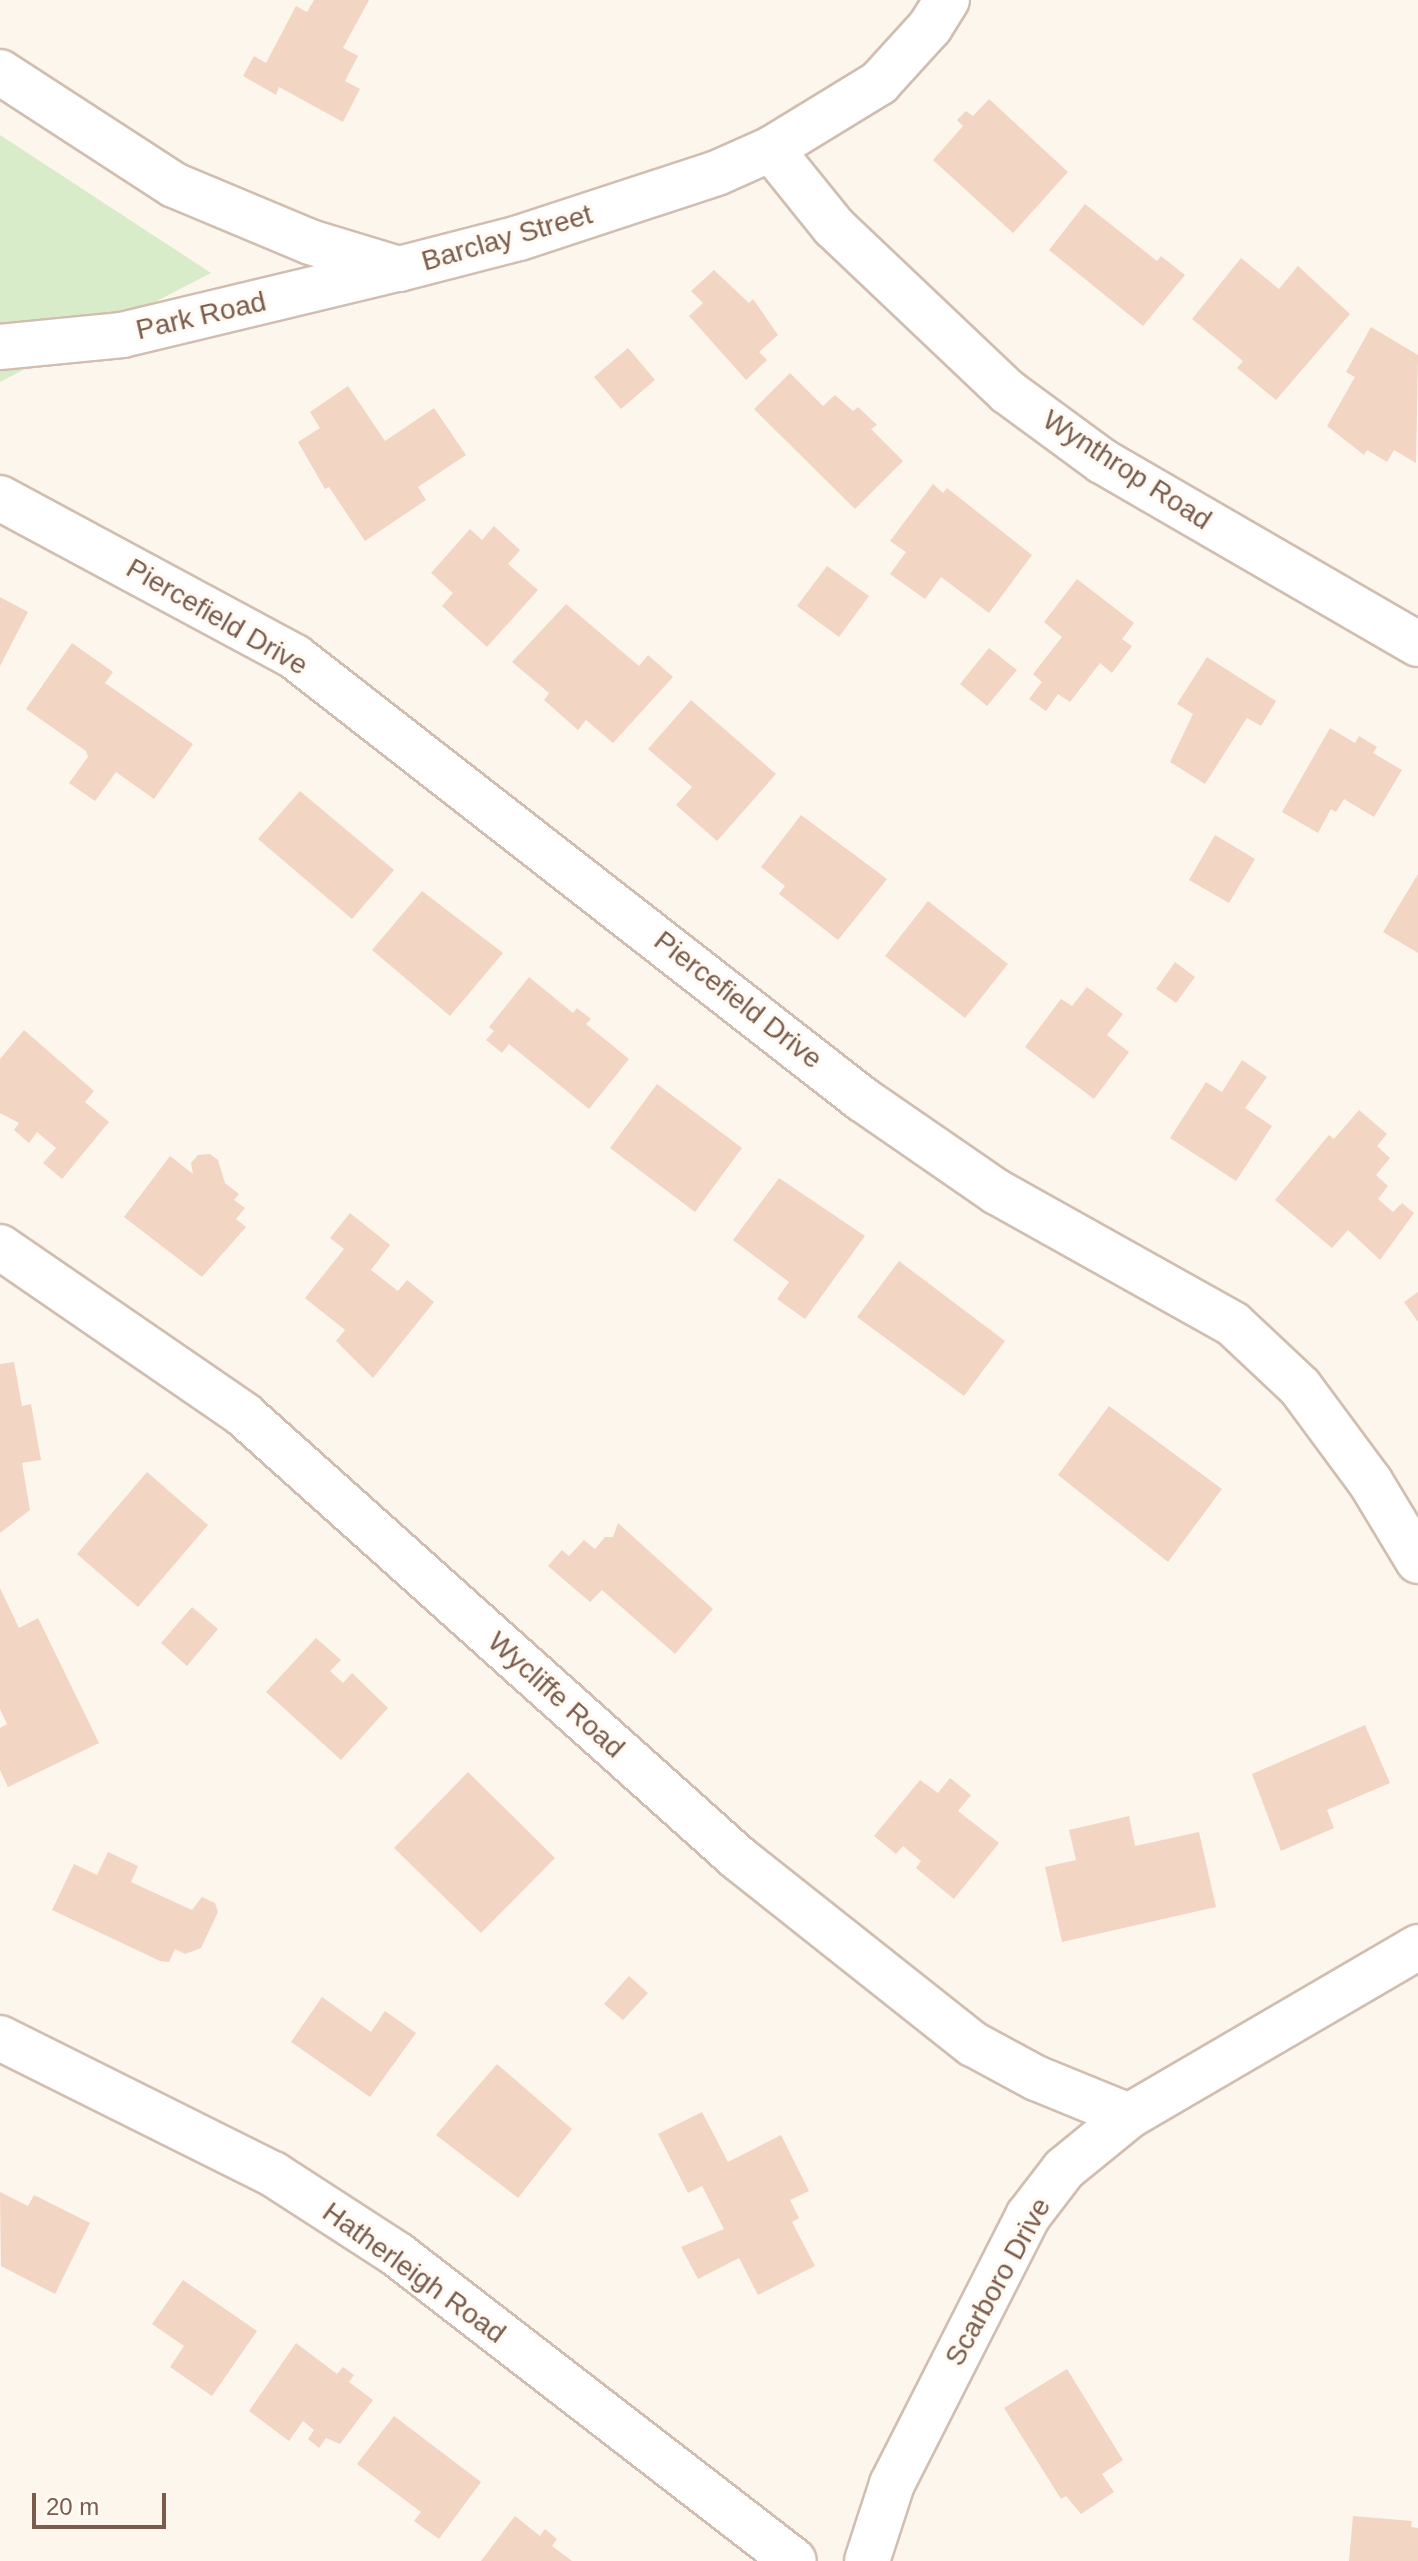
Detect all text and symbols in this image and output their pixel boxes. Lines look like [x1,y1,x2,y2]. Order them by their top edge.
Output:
street label: Barclay Street [418,198,596,278]
street label: Park Road [133,285,269,347]
street label: Wynthrop Road [1036,403,1218,537]
street label: Piercefield Drive [120,551,314,683]
street label: Piercefield Drive [647,924,829,1076]
street label: Wycliffe Road [481,1625,631,1765]
street label: Scarboro Drive [938,2192,1058,2372]
street label: Hatherleigh Road [316,2195,512,2351]
scale bar [36,2477,170,2527]
text: 20 m [46,2493,99,2520]

